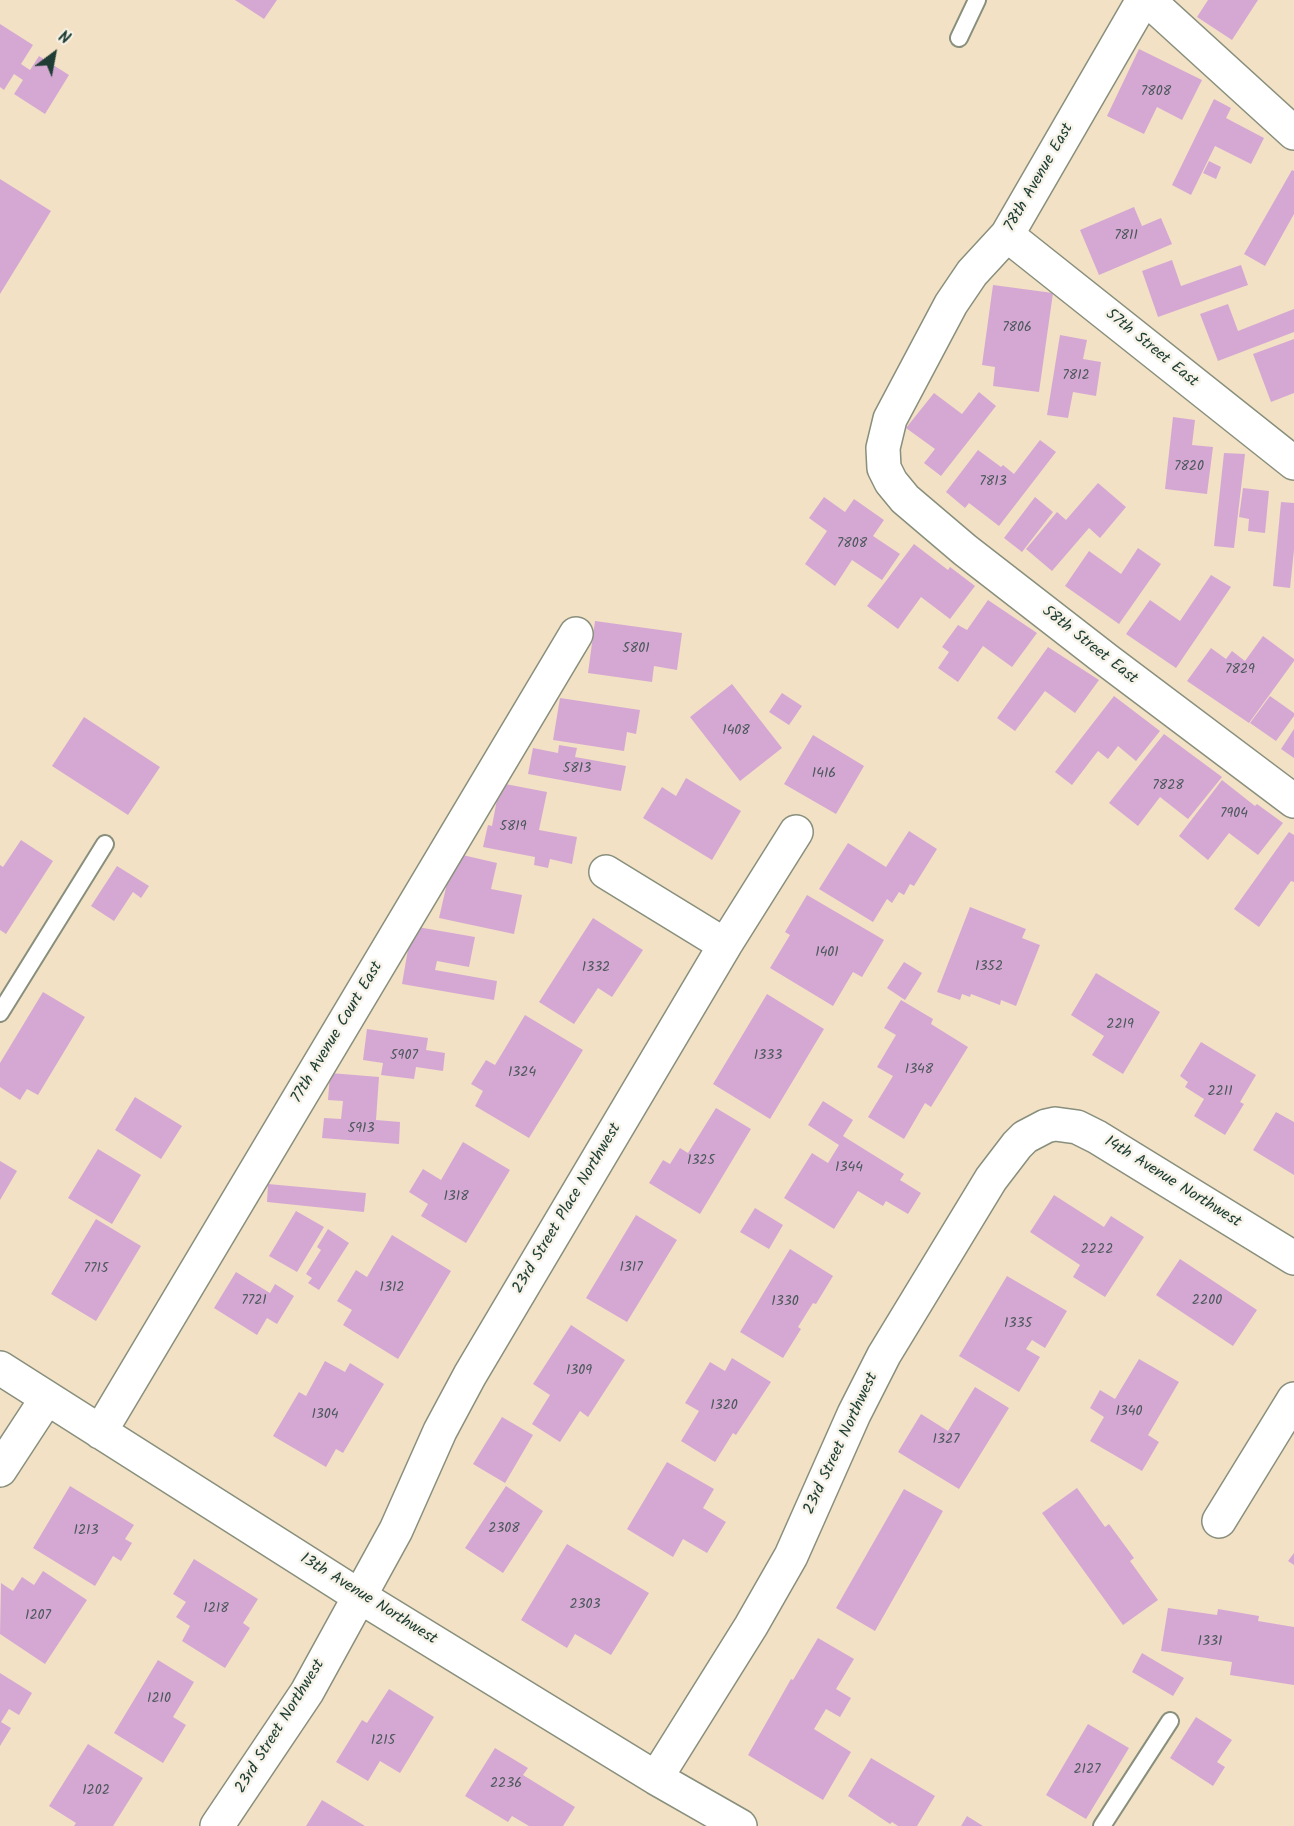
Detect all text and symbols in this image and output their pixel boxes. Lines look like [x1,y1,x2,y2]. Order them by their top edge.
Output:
north arrow [24,24,84,84]
text: N [53,25,75,52]
house number: 7808 [1141,85,1171,101]
street label: 78th Avenue East [1001,121,1079,235]
house number: 7811 [1114,229,1138,245]
street label: 57th Street East [1101,306,1201,392]
house number: 7806 [1002,321,1032,337]
house number: 7812 [1062,369,1090,385]
house number: 7820 [1174,460,1204,476]
house number: 7813 [979,475,1007,491]
house number: 7808 [837,537,867,553]
street label: 58th Street East [1037,603,1141,689]
house number: 5801 [622,642,650,658]
house number: 7829 [1225,663,1255,679]
house number: 1408 [722,724,750,740]
house number: 5813 [563,762,591,778]
house number: 1416 [812,767,836,783]
house number: 7828 [1152,779,1184,795]
house number: 7904 [1220,807,1248,823]
house number: 5819 [499,820,527,836]
house number: 1401 [815,946,839,962]
street label: 77th Avenue Court East [288,959,388,1107]
house number: 1352 [975,960,1003,976]
house number: 1332 [582,961,610,977]
house number: 2219 [1106,1018,1134,1034]
house number: 5907 [390,1049,418,1065]
house number: 1333 [754,1049,782,1065]
house number: 1348 [905,1063,933,1079]
house number: 1324 [508,1066,536,1082]
house number: 2211 [1207,1085,1233,1101]
street label: 23rd Street Place Northwest [510,1120,626,1298]
house number: 5913 [348,1122,374,1138]
street label: 14th Avenue Northwest [1100,1133,1244,1233]
house number: 1325 [687,1154,715,1170]
house number: 1344 [835,1161,863,1177]
house number: 1318 [443,1190,469,1206]
house number: 2222 [1081,1243,1113,1259]
house number: 1317 [619,1261,643,1277]
house number: 7715 [84,1262,108,1278]
house number: 1312 [380,1281,404,1297]
house number: 7721 [241,1294,267,1310]
house number: 2200 [1192,1294,1222,1310]
house number: 1330 [771,1295,799,1311]
house number: 1335 [1004,1317,1032,1333]
house number: 1309 [566,1364,592,1380]
street label: 23rd Street Northwest [801,1370,883,1518]
house number: 1320 [710,1399,738,1415]
house number: 1340 [1115,1405,1143,1421]
house number: 1304 [311,1408,339,1424]
house number: 1327 [933,1433,959,1449]
house number: 2308 [488,1522,520,1538]
house number: 1213 [74,1524,98,1540]
street label: 13th Avenue Northwest [296,1550,440,1650]
house number: 2303 [569,1598,601,1614]
house number: 1218 [203,1602,229,1618]
house number: 1207 [25,1609,51,1625]
house number: 1331 [1198,1635,1222,1651]
street label: 23rd Street Northwest [232,1657,330,1797]
house number: 1210 [147,1692,171,1708]
house number: 1215 [371,1734,395,1750]
house number: 2127 [1073,1763,1101,1779]
house number: 2236 [490,1777,522,1793]
house number: 1202 [82,1784,110,1800]

